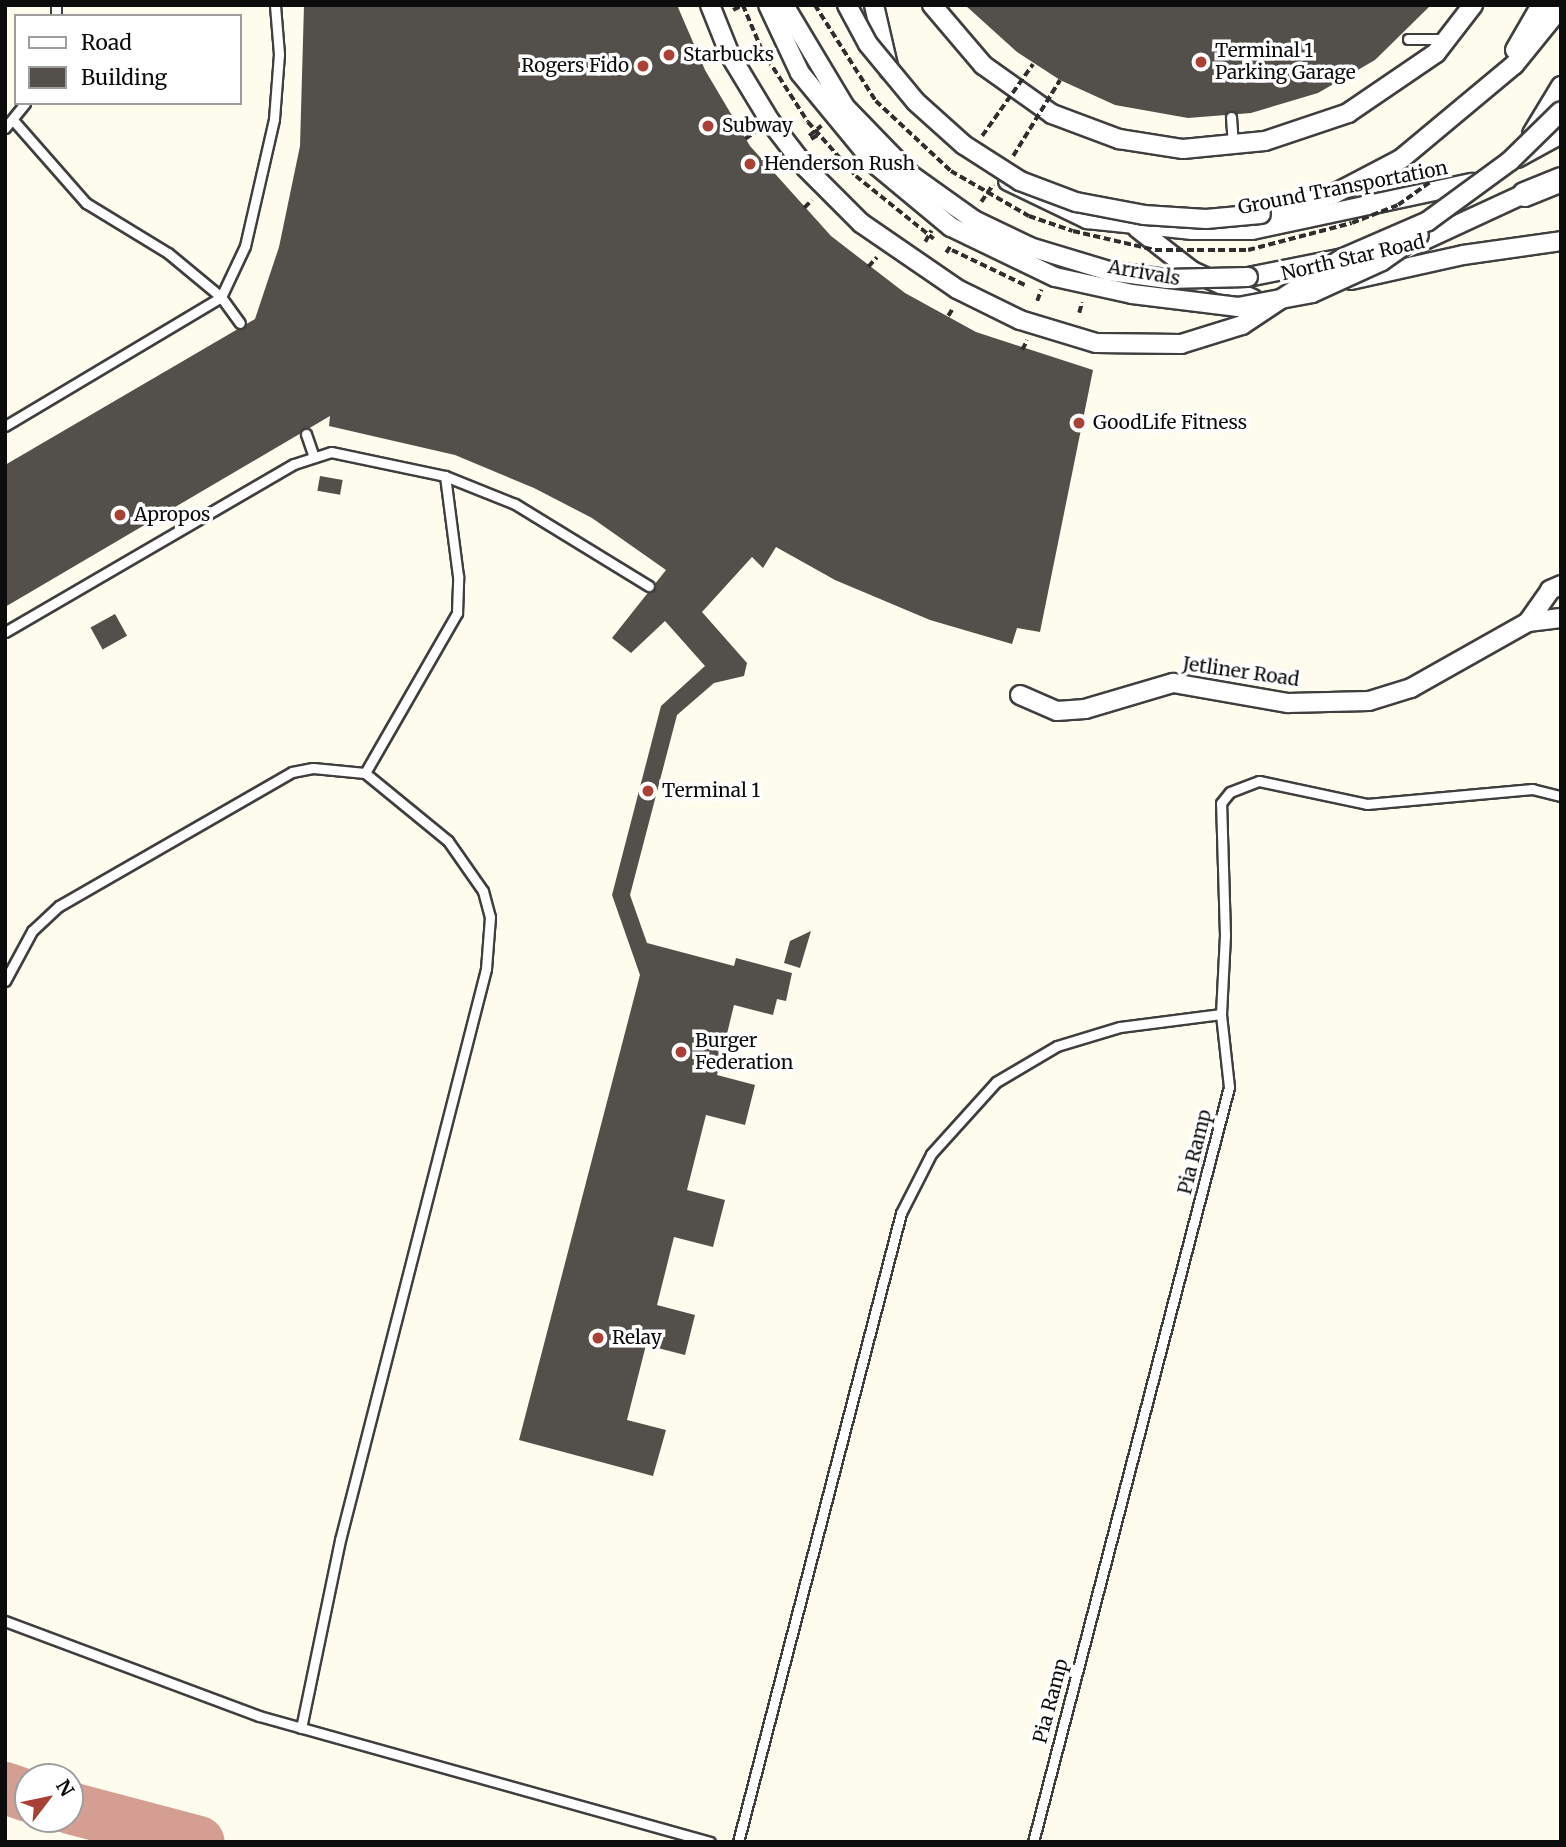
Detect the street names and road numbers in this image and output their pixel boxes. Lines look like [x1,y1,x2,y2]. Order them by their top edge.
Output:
street label: Ground Transportation [1236,156,1450,220]
street label: North Star Road [1279,230,1427,286]
street label: Arrivals [1106,255,1182,291]
street label: Jetliner Road [1181,653,1301,691]
street label: Pia Ramp [1173,1107,1217,1197]
street label: Pia Ramp [1029,1656,1073,1746]

